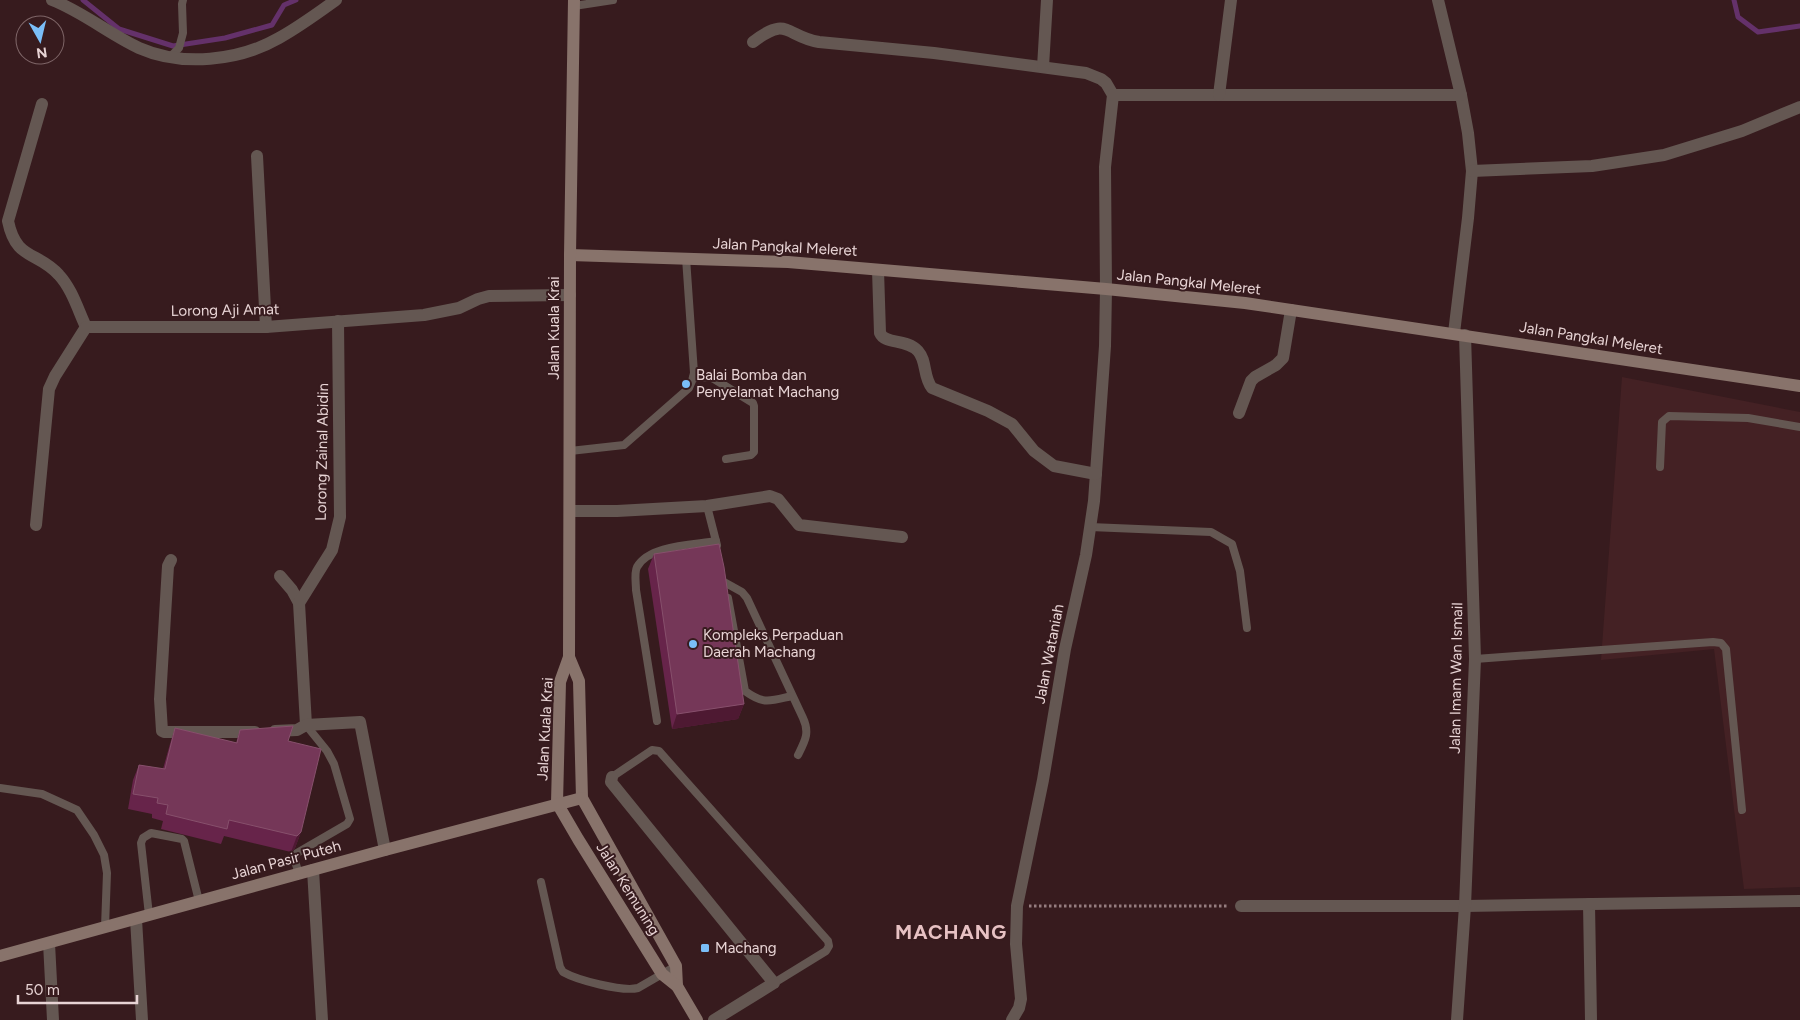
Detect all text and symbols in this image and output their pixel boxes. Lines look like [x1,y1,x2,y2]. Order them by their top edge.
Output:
north arrow [15,15,65,65]
text: N [35,43,48,62]
street label: Jalan Pangkal Meleret [712,234,858,260]
street label: Jalan Pangkal Meleret [1116,265,1262,299]
street label: Jalan Kuala Krai [545,276,563,380]
street label: Lorong Aji Amat [170,300,280,320]
street label: Jalan Pangkal Meleret [1518,318,1664,358]
place label: Balai Bomba dan Penyelamat Machang [696,366,839,401]
marker: Balai Bomba dan Penyelamat Machang [680,378,692,390]
street label: Lorong Zainal Abidin [312,383,332,521]
street label: Jalan Imam Wan Ismail [1446,602,1466,754]
street label: Jalan Wataniah [1031,603,1067,705]
place label: Kompleks Perpaduan Daerah Machang [703,626,843,661]
marker: Kompleks Perpaduan Daerah Machang [687,638,699,650]
street label: Jalan Kuala Krai [533,677,557,781]
street label: Jalan Pasir Puteh [229,837,343,883]
street label: Jalan Kemuning [592,839,664,939]
district label: MACHANG [895,920,1007,944]
place label: Machang [715,939,777,957]
marker: Machang [699,942,711,954]
scale bar [18,972,136,1004]
text: 50 m [25,981,60,999]

